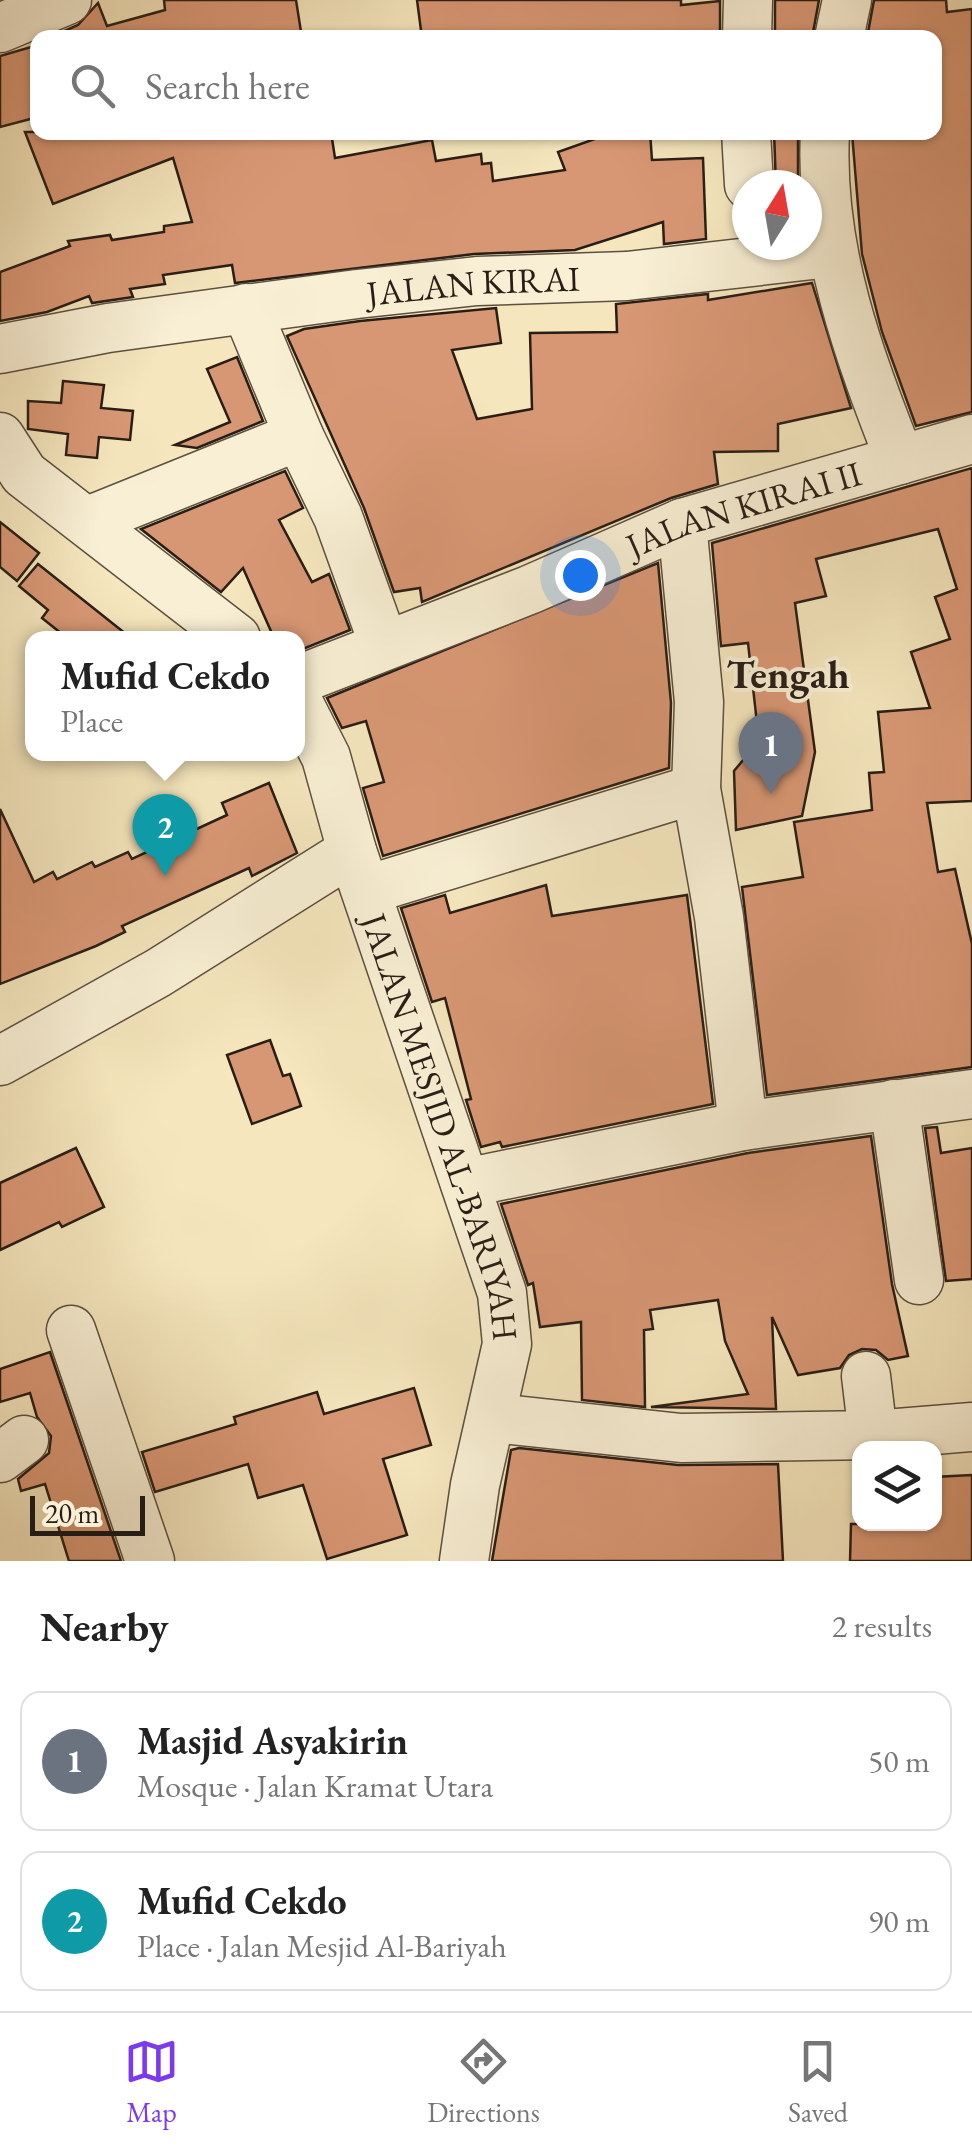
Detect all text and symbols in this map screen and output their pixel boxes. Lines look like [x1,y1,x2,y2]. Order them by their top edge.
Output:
search box [30,30,942,140]
icon: search [65,58,120,113]
text: Search here [145,61,310,110]
north arrow [732,170,822,260]
street label: JALAN KIRAI [361,255,581,316]
street label: JALAN KIRAI II [616,450,866,569]
your location [555,550,606,601]
popup [25,631,305,761]
district label: Tengah [726,648,850,700]
text: Mufid Cekdo [60,651,270,700]
text: Place [60,700,123,742]
pin: 1 [738,712,804,794]
pin: 2 [132,794,198,876]
street label: JALAN MESJID AL-BARIYAH [351,904,529,1343]
map controls [852,1441,942,1531]
button: layers [852,1441,942,1531]
scale bar [30,1491,145,1536]
text: 20 m [45,1495,99,1531]
text: Nearby [40,1599,169,1654]
text: 2 results [832,1605,932,1647]
text: Masjid Asyakirin [137,1716,408,1765]
text: 1 [66,1740,83,1782]
text: 50 m [868,1740,930,1782]
text: Mosque · Jalan Kramat Utara [137,1765,493,1807]
text: Mufid Cekdo [137,1876,347,1925]
text: 2 [66,1900,83,1942]
text: 90 m [868,1900,930,1942]
text: Place · Jalan Mesjid Al-Bariyah [137,1925,507,1967]
tab: Map [124,2034,179,2130]
tab: Directions [427,2034,540,2130]
tab: Saved [788,2034,848,2130]

